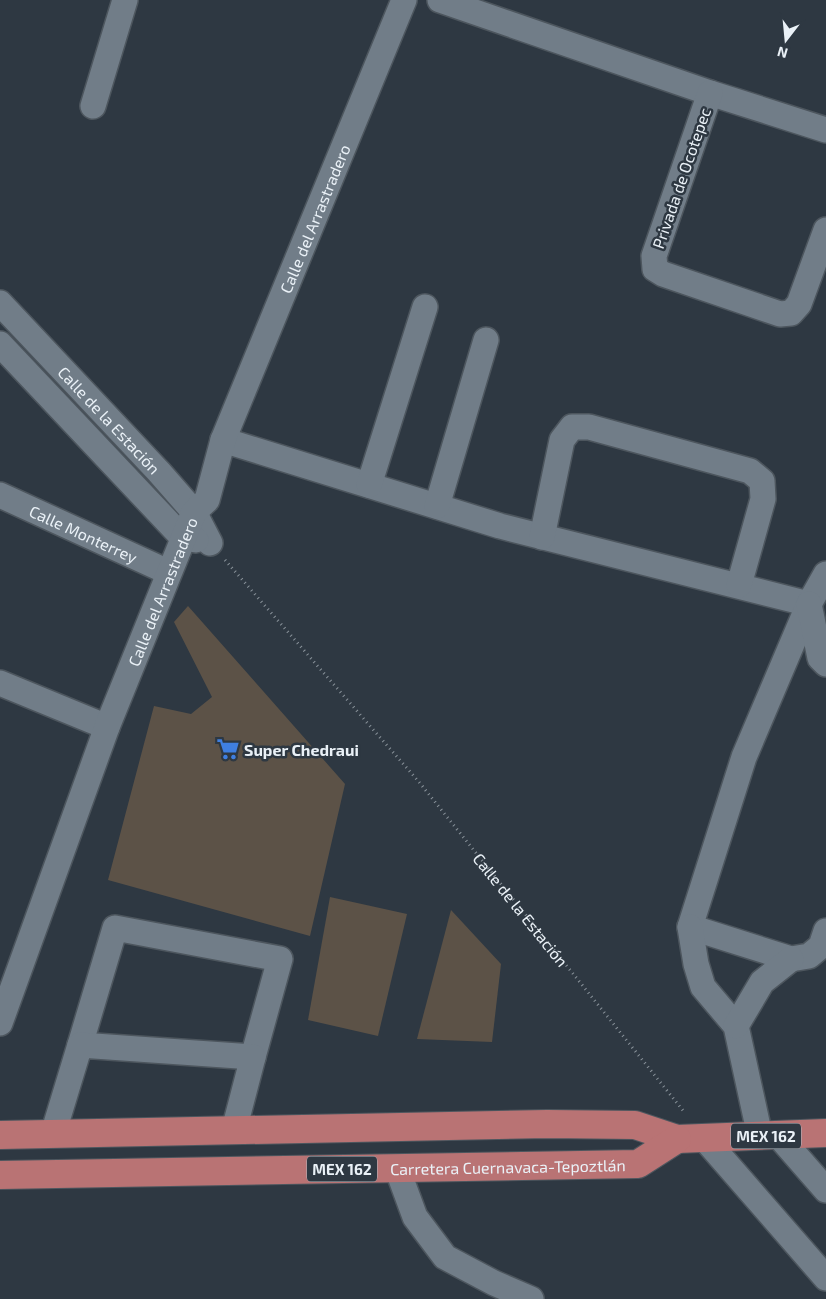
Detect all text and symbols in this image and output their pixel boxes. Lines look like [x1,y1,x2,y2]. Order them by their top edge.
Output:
north arrow [761,15,811,65]
text: N [775,43,789,63]
street label: Privada de Ocotepec [648,105,714,251]
street label: Calle del Arrastradero [275,141,353,296]
street label: Calle de la Estación [55,362,165,477]
street label: Calle Monterrey [27,500,141,566]
street label: Calle del Arrastradero [123,514,201,669]
supermarket icon: Super Chedraui [215,736,241,762]
place label: Super Chedraui [244,740,359,759]
street label: Calle de la Estación [470,849,573,970]
road number: MEX 162 [731,1124,801,1148]
street label: Carretera Cuernavaca-Tepoztlán [390,1155,626,1178]
road number: MEX 162 [307,1156,377,1182]

